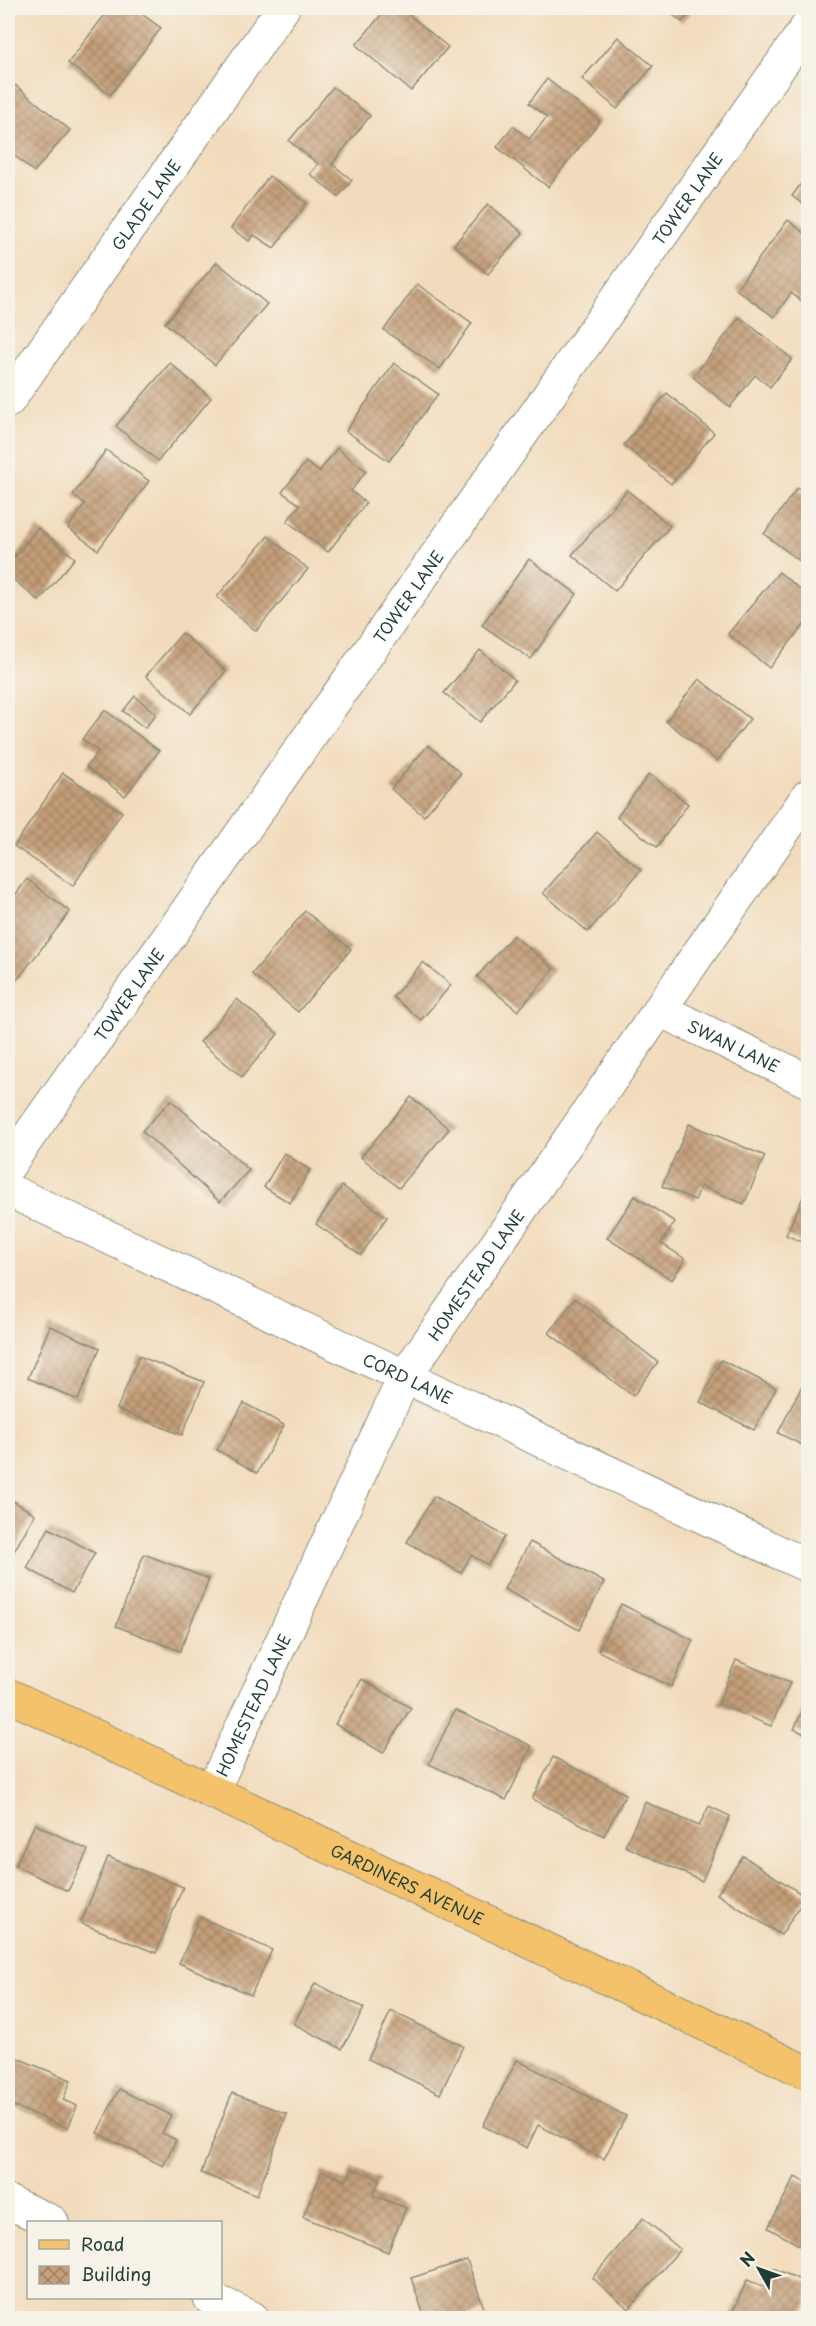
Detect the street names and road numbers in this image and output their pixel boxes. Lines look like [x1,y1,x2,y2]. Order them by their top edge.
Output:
street label: TOWER LANE [646,147,728,250]
street label: GLADE LANE [105,154,186,255]
street label: TOWER LANE [367,545,449,647]
street label: TOWER LANE [88,943,170,1045]
street label: SWAN LANE [684,1013,784,1078]
street label: HOMESTEAD LANE [421,1204,529,1345]
street label: CORD LANE [359,1347,457,1409]
street label: HOMESTEAD LANE [209,1630,296,1780]
street label: GARDINERS AVENUE [327,1837,488,1930]

